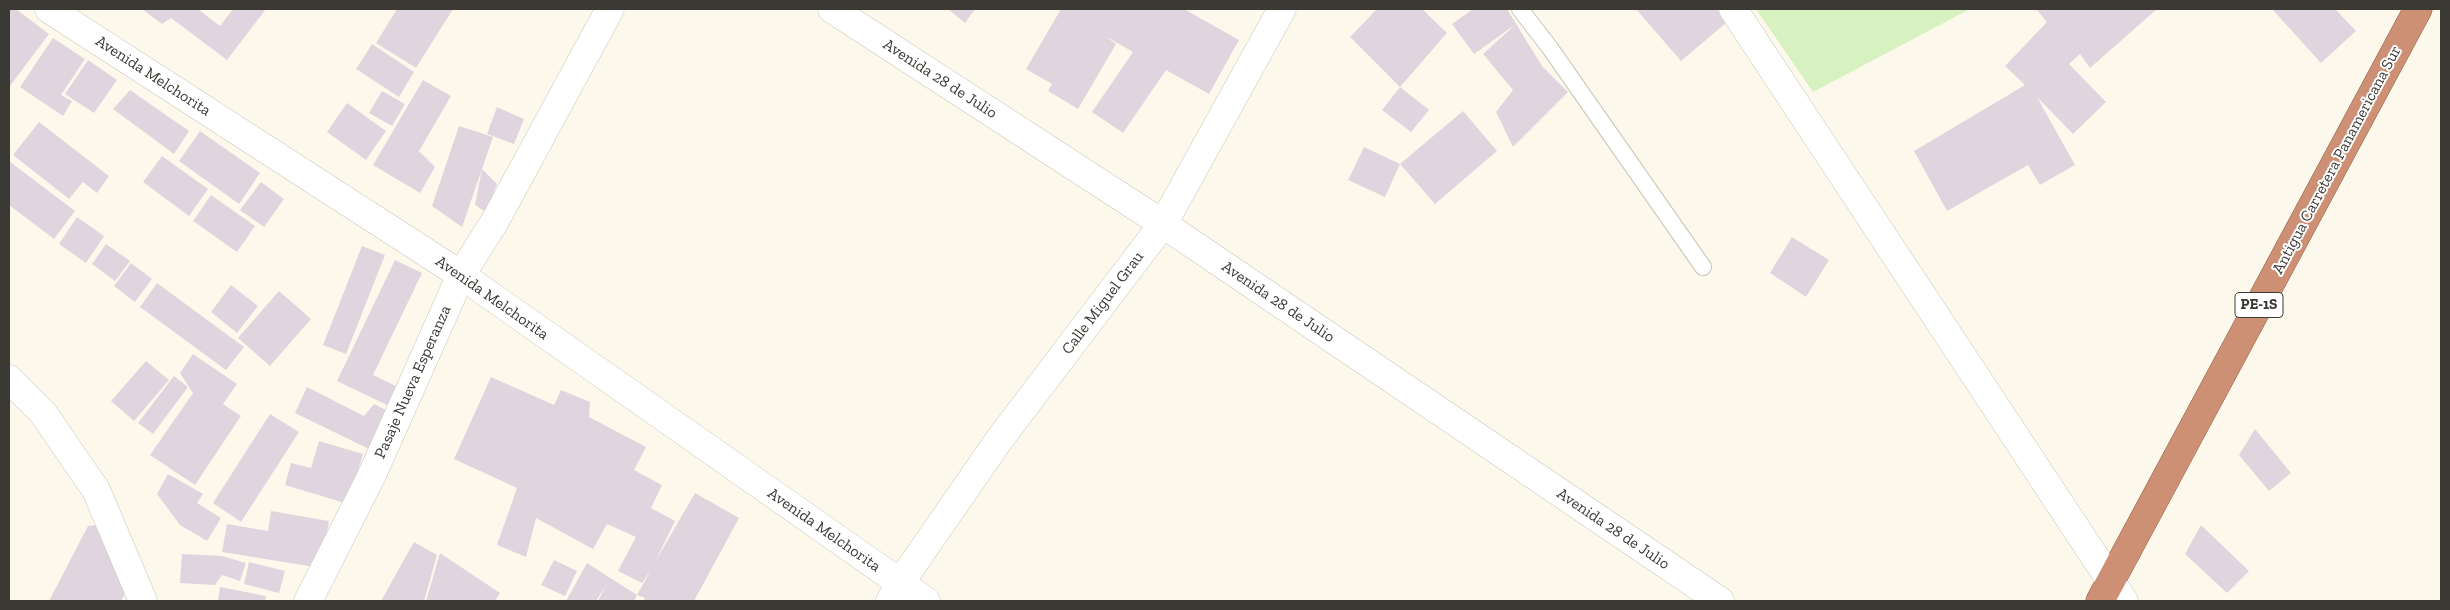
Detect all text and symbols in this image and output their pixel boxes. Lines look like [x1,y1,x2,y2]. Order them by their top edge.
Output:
street label: Avenida Melchorita [92,32,214,120]
street label: Avenida 28 de Julio [879,35,1001,123]
street label: Antigua Carretera Panamericana Sur [2268,43,2406,277]
street label: Calle Miguel Grau [1058,248,1148,358]
street label: Avenida Melchorita [432,252,552,344]
street label: Avenida 28 de Julio [1218,257,1338,347]
road number: PE-1S [2235,292,2283,318]
street label: Pasaje Nueva Esperanza [371,303,455,461]
street label: Avenida Melchorita [764,484,884,576]
street label: Avenida 28 de Julio [1553,484,1673,574]

